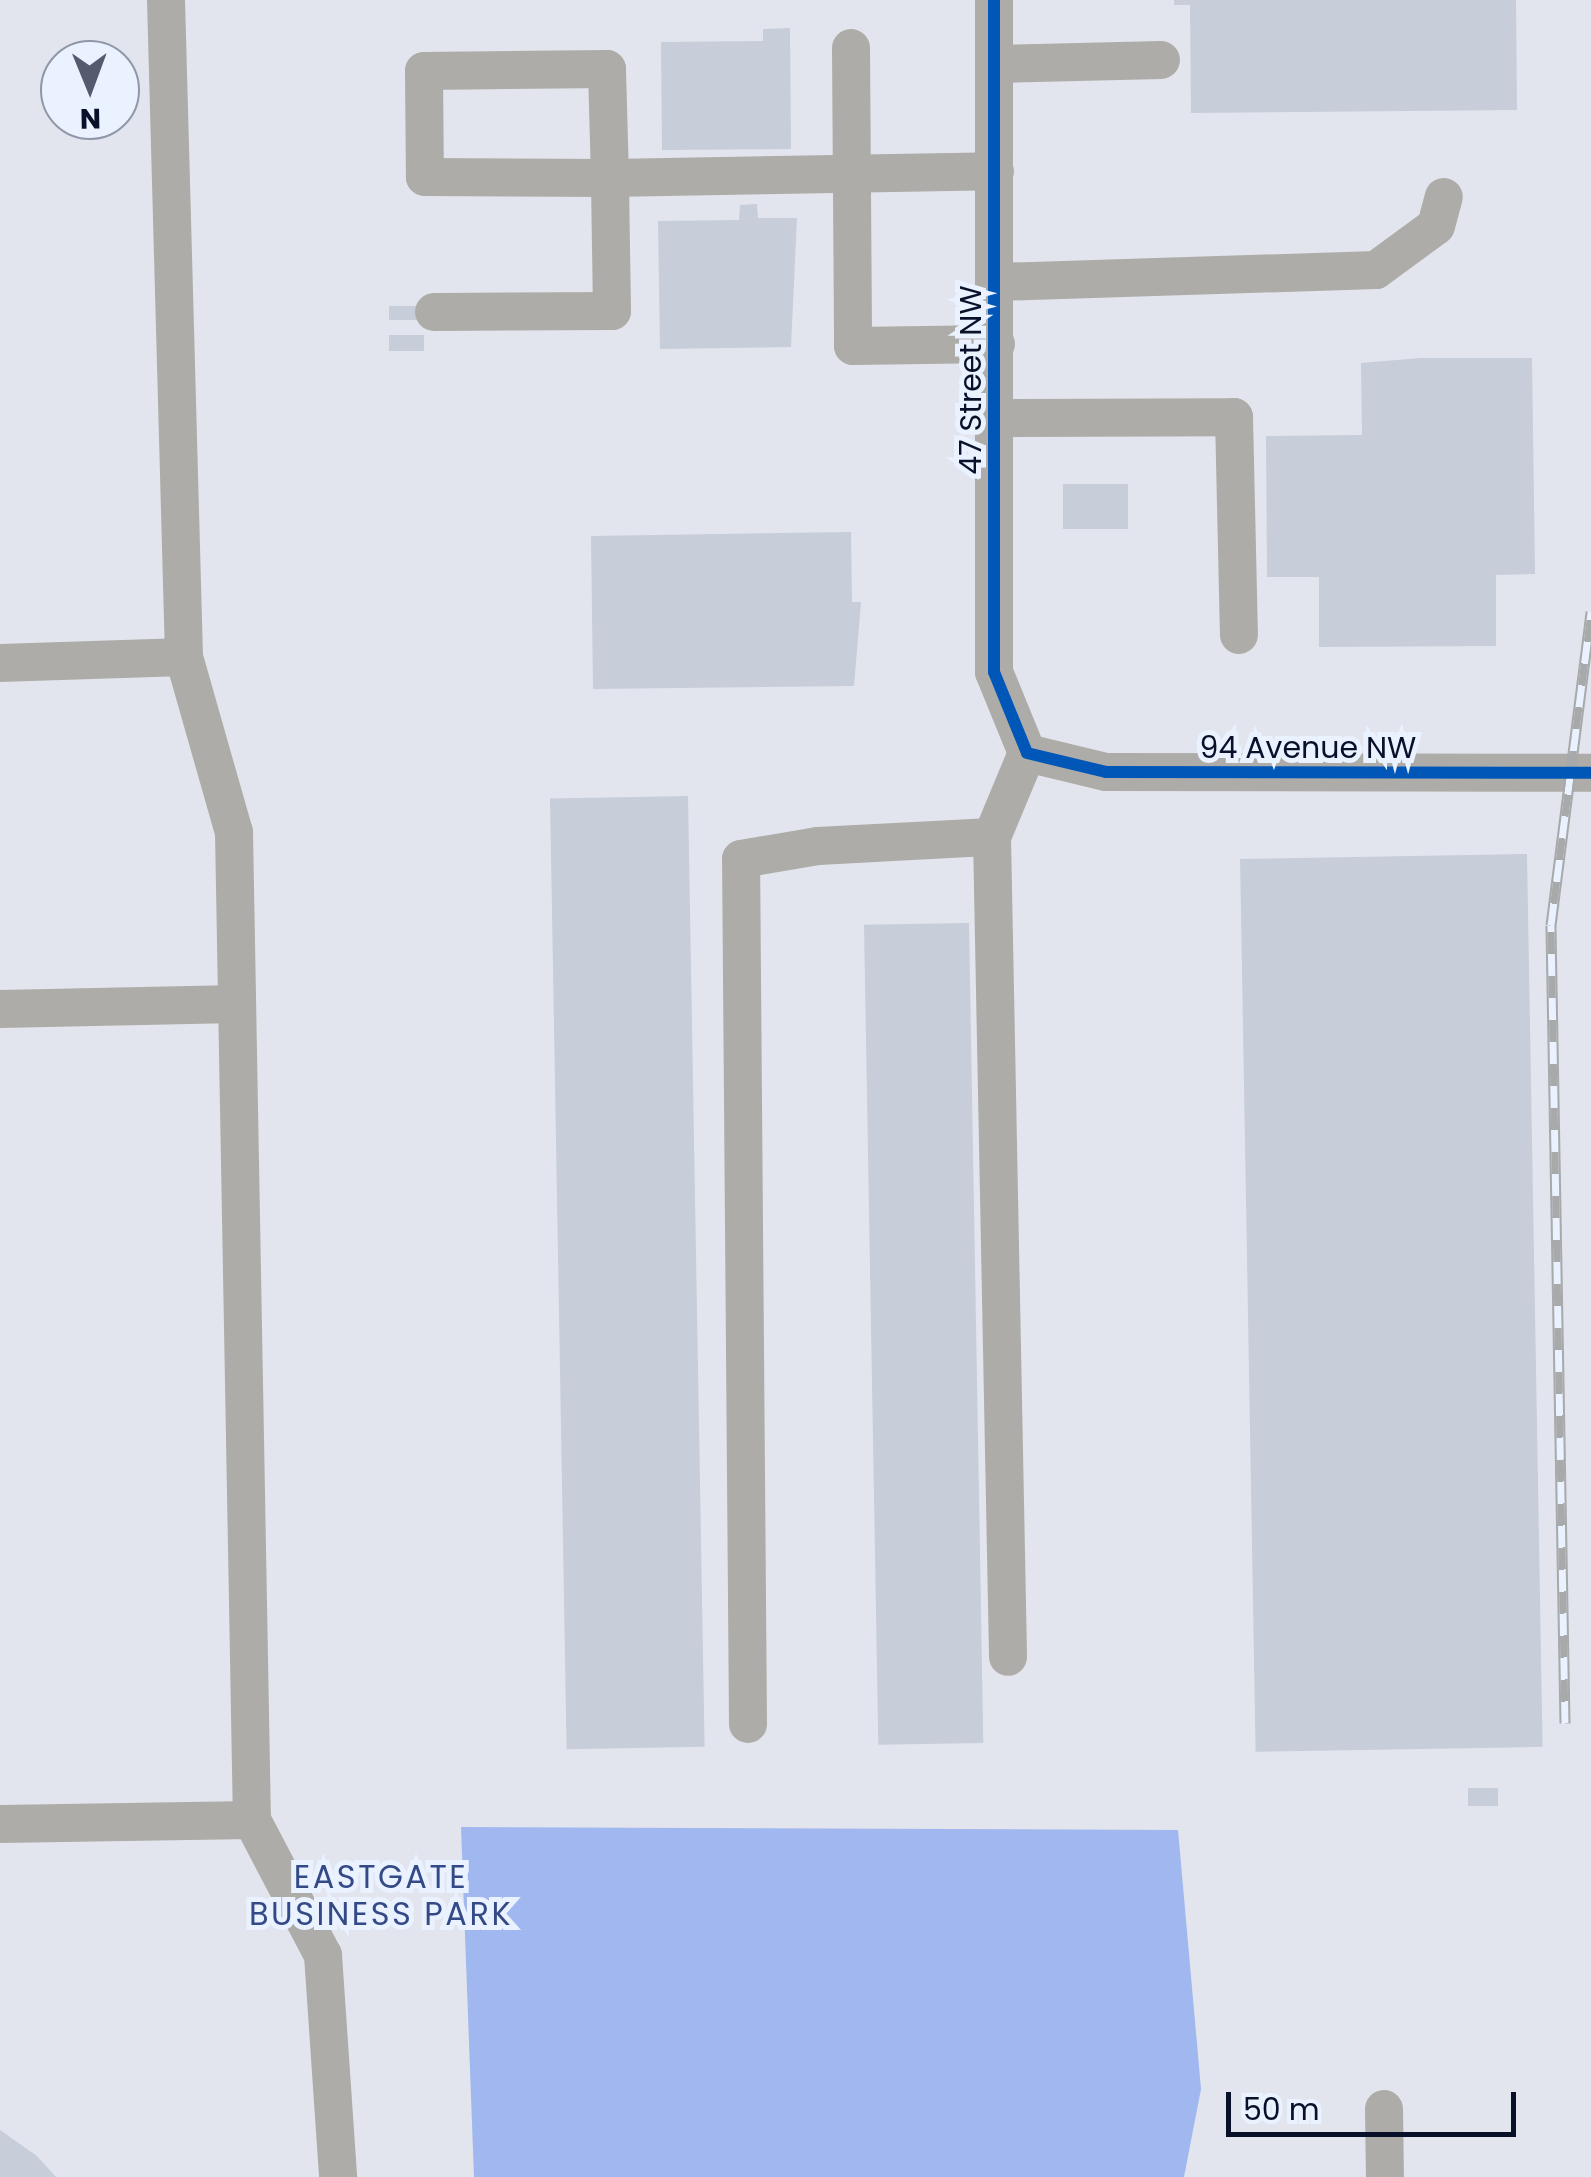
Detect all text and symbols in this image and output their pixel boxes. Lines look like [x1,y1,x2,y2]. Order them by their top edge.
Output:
north arrow [40,40,140,140]
text: N [80,99,101,138]
street label: 47 Street NW [953,285,989,475]
street label: 94 Avenue NW [1200,730,1416,766]
district label: EASTGATE BUSINESS PARK [249,1859,513,1934]
scale bar [1231,2072,1521,2134]
text: 50 m [1243,2088,1320,2131]

